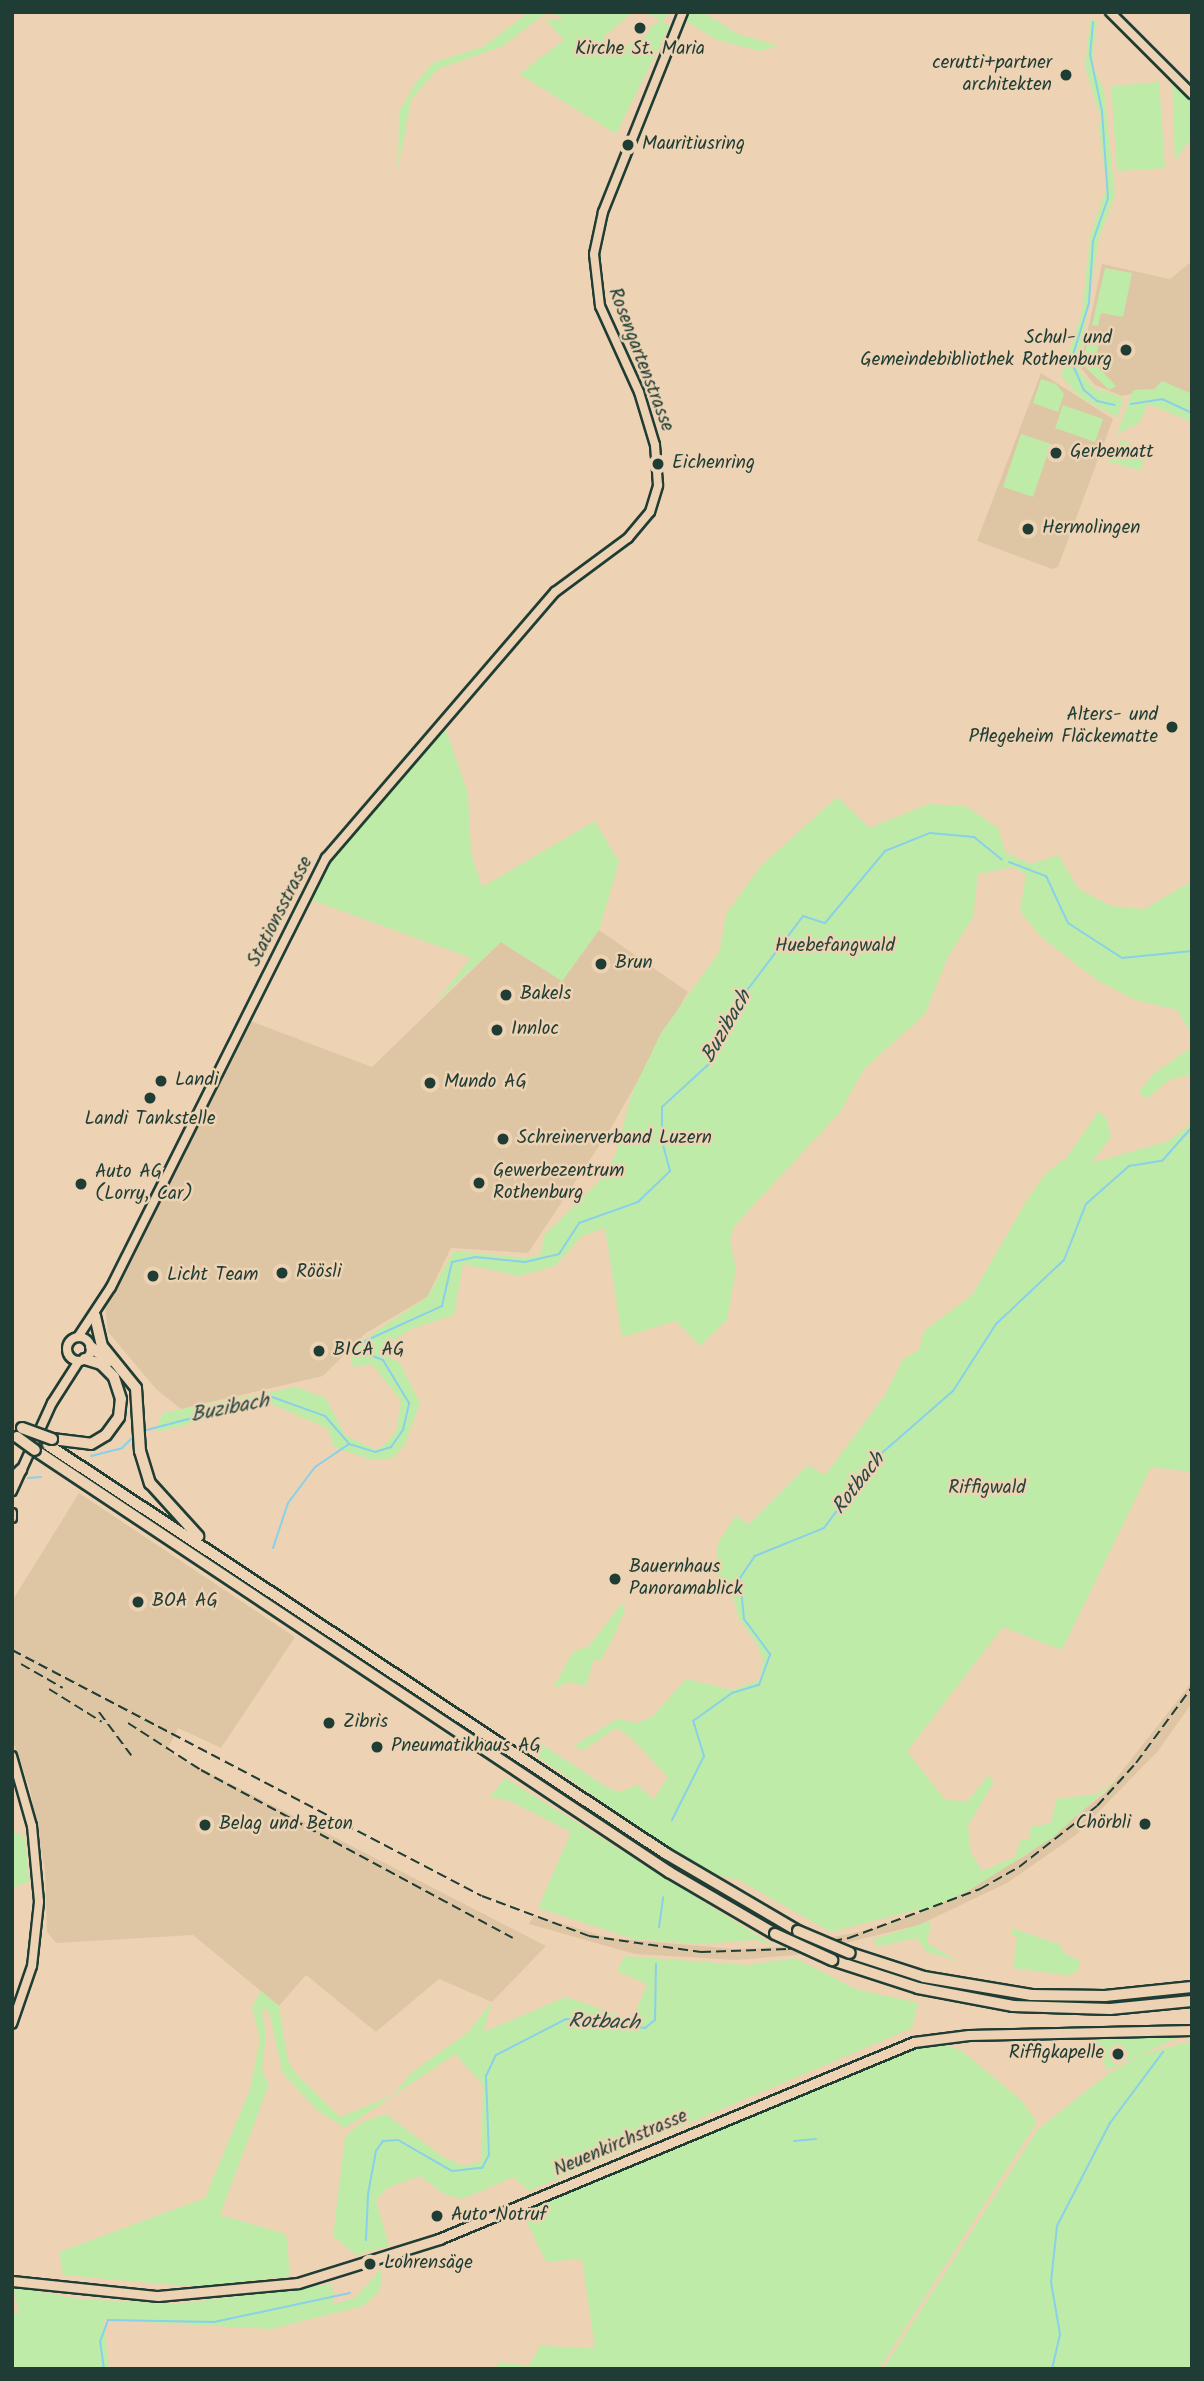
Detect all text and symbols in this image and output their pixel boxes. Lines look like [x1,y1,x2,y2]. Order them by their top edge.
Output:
marker: Kirche St. Maria [632,20,648,36]
place label: Kirche St. Maria [575,39,705,61]
place label: cerutti+partner architekten [932,53,1052,97]
marker: cerutti+partner architekten [1058,67,1074,83]
place label: Mauritiusring [642,134,745,156]
marker: Mauritiusring [620,137,636,153]
street label: Rosengartenstrasse [602,285,678,435]
place label: Schul- und Gemeindebibliothek Rothenburg [860,328,1112,372]
marker: Schul- und Gemeindebibliothek Rothenburg [1118,342,1134,358]
place label: Gerbematt [1070,442,1154,464]
marker: Gerbematt [1048,445,1064,461]
place label: Eichenring [672,453,755,475]
marker: Eichenring [650,456,666,472]
place label: Hermolingen [1042,518,1140,540]
marker: Hermolingen [1020,521,1036,537]
place label: Alters- und Pflegeheim Fläckematte [968,705,1158,749]
marker: Alters- und Pflegeheim Fläckematte [1164,719,1180,735]
street label: Stationsstrasse [244,853,318,971]
park label: Huebefangwald [775,936,895,958]
place label: Brun [615,953,653,975]
marker: Brun [593,956,609,972]
place label: Bakels [520,984,571,1006]
water label: Buzibach [696,986,758,1068]
marker: Bakels [498,987,514,1003]
place label: Innloc [511,1019,559,1041]
marker: Innloc [489,1022,505,1038]
place label: Landi [175,1070,218,1092]
place label: Mundo AG [444,1072,527,1094]
marker: Landi [153,1073,169,1089]
marker: Mundo AG [422,1075,438,1091]
marker: Landi Tankstelle [142,1090,158,1106]
place label: Landi Tankstelle [84,1109,216,1131]
place label: Schreinerverband Luzern [517,1128,712,1150]
marker: Schreinerverband Luzern [495,1131,511,1147]
place label: Gewerbezentrum Rothenburg [493,1161,624,1205]
place label: Auto AG (Lorry, Car) [95,1162,193,1206]
marker: Gewerbezentrum Rothenburg [471,1175,487,1191]
marker: Auto AG (Lorry, Car) [73,1176,89,1192]
place label: Röösli [296,1262,342,1284]
place label: Licht Team [167,1265,258,1287]
marker: Röösli [274,1265,290,1281]
marker: Licht Team [145,1268,161,1284]
place label: BICA AG [333,1340,405,1362]
marker: BICA AG [311,1343,327,1359]
water label: Buzibach [189,1389,271,1429]
water label: Rotbach [827,1448,891,1520]
park label: Riffigwald [948,1478,1026,1500]
place label: Bauernhaus Panoramablick [629,1557,743,1601]
marker: Bauernhaus Panoramablick [607,1571,623,1587]
place label: BOA AG [152,1591,218,1613]
marker: BOA AG [130,1594,146,1610]
place label: Zibris [343,1712,388,1734]
marker: Zibris [321,1715,337,1731]
place label: Pneumatikhaus AG [391,1736,541,1758]
marker: Pneumatikhaus AG [369,1739,385,1755]
place label: Chörbli [1075,1813,1131,1835]
place label: Belag und Beton [219,1814,353,1836]
marker: Chörbli [1137,1816,1153,1832]
marker: Belag und Beton [197,1817,213,1833]
water label: Rotbach [568,2009,640,2037]
place label: Riffigkapelle [1009,2043,1104,2065]
marker: Riffigkapelle [1110,2046,1126,2062]
street label: Neuenkirchstrasse [551,2106,691,2182]
place label: Auto Notruf [451,2205,547,2227]
marker: Auto Notruf [429,2208,445,2224]
place label: Lohrensäge [384,2253,473,2275]
marker: Lohrensäge [362,2256,378,2272]

